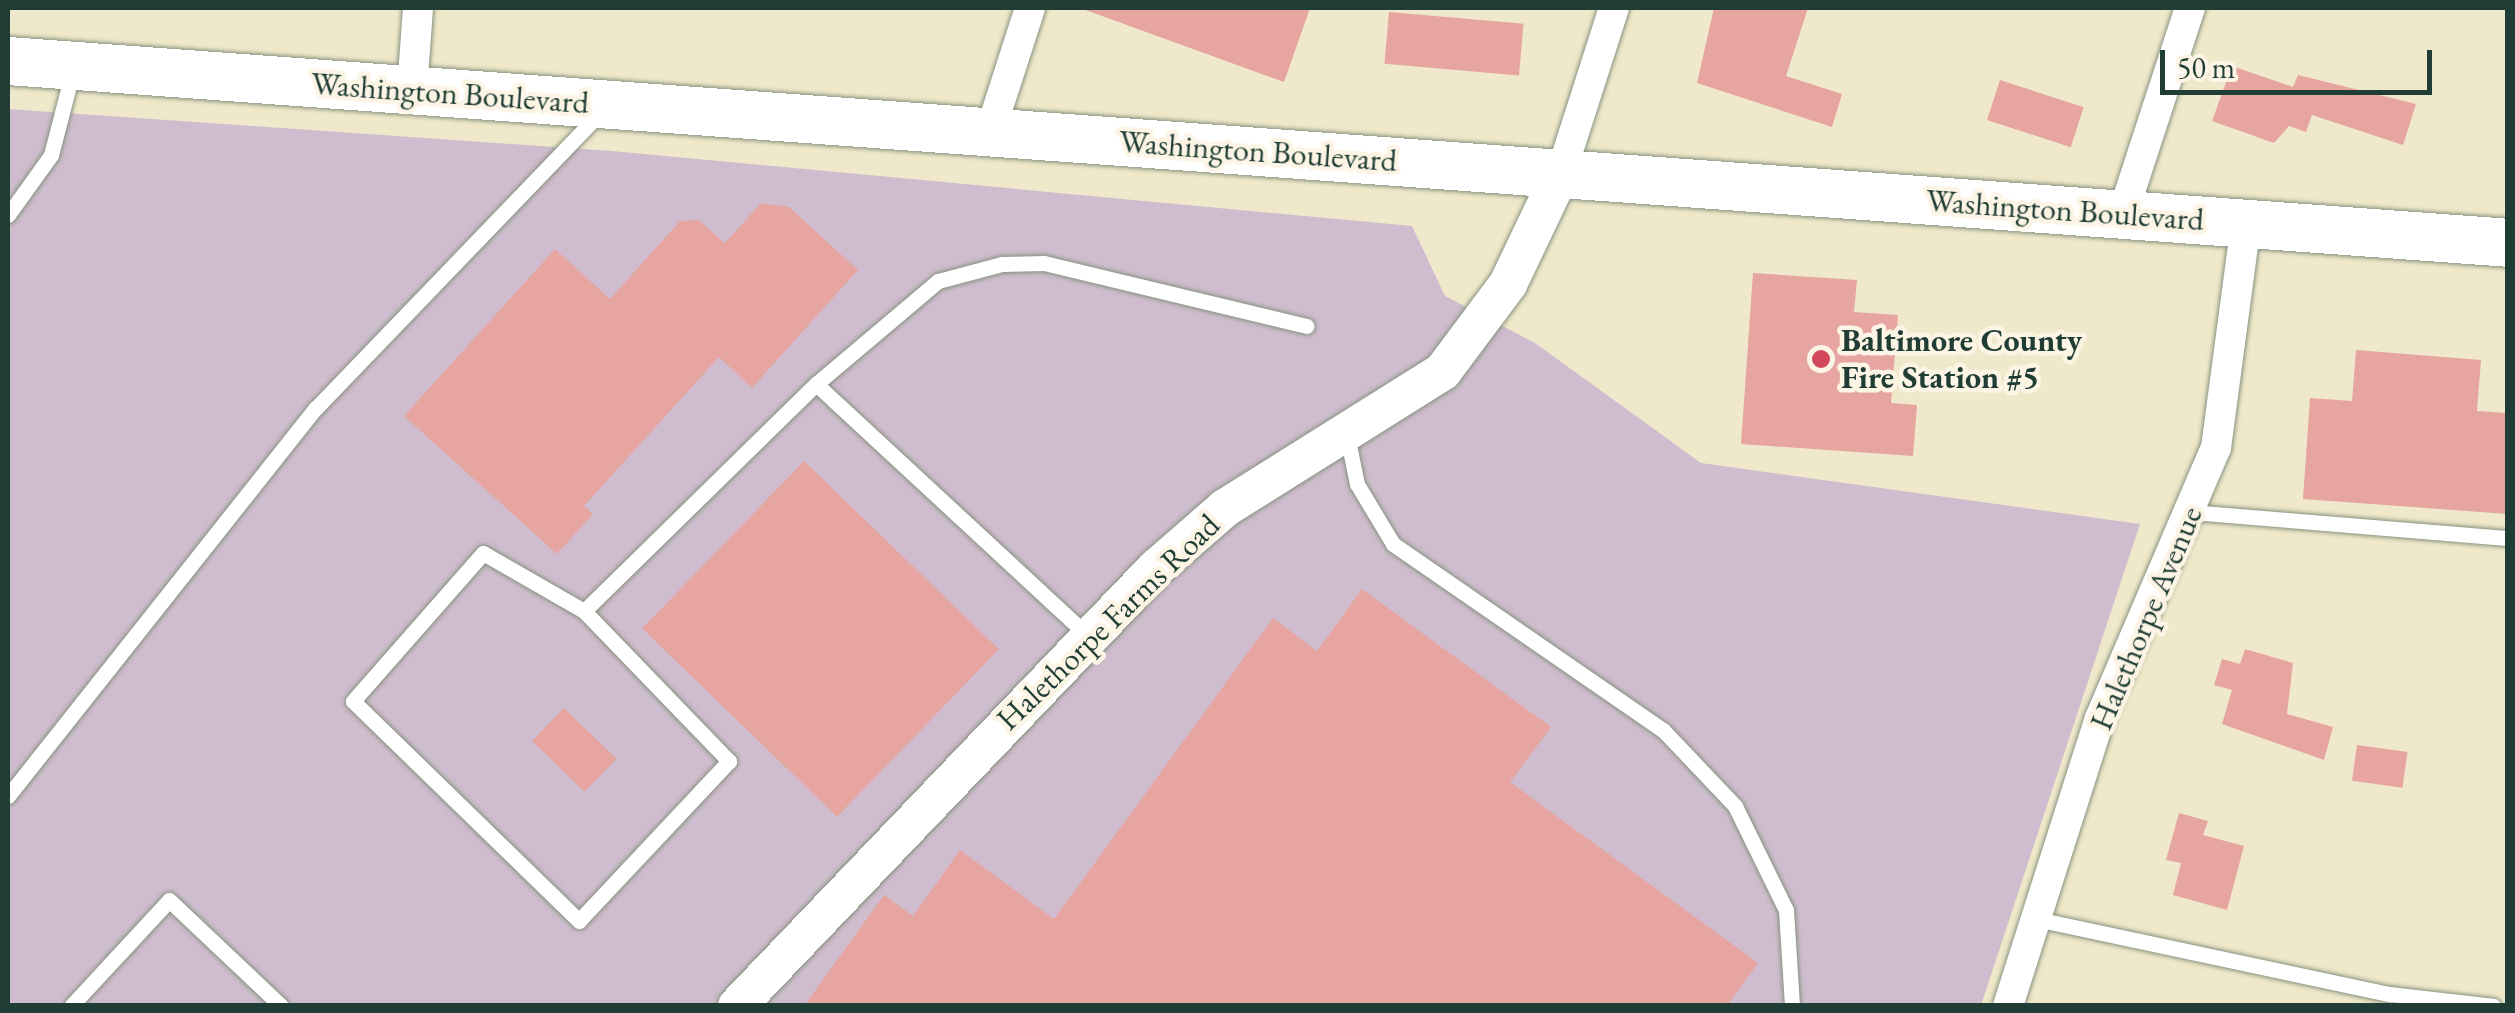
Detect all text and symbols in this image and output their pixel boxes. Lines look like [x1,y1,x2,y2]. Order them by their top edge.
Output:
scale bar [2165,30,2438,92]
text: 50 m [2177,48,2235,87]
street label: Washington Boulevard [310,64,590,122]
street label: Washington Boulevard [1118,122,1398,180]
street label: Washington Boulevard [1925,181,2205,239]
place label: Baltimore County Fire Station #5 [1841,322,2082,397]
marker: Baltimore County Fire Station #5 [1810,348,1832,370]
street label: Halethorpe Avenue [2082,500,2210,736]
street label: Halethorpe Farms Road [989,506,1227,738]

